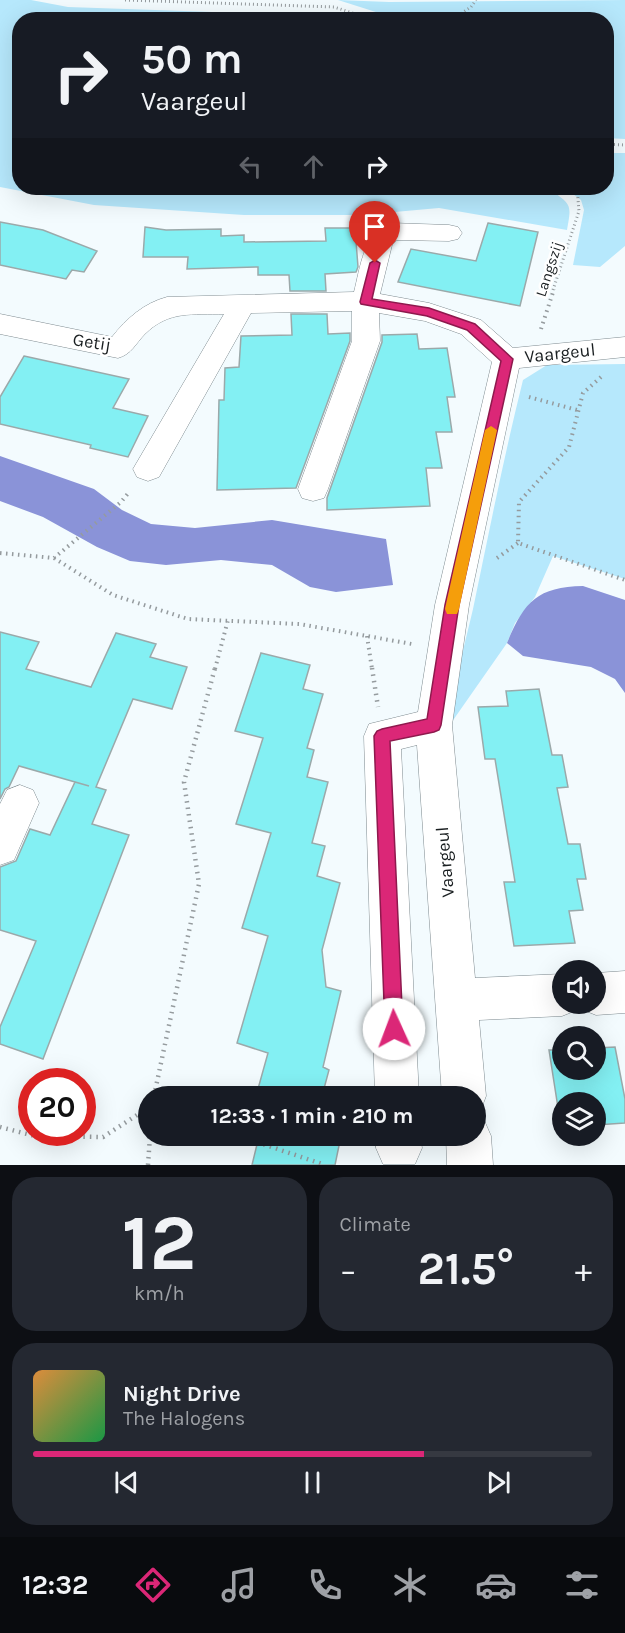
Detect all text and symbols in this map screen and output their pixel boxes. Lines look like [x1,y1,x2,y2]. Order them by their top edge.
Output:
text: 50 m [141,34,243,84]
icon: right [42,36,120,114]
text: Vaargeul [141,85,247,117]
icon: left [234,150,267,183]
icon: ahead [297,150,330,183]
icon: right [360,150,393,183]
pin [349,201,400,263]
icon: arrive [358,210,391,243]
street label: Langszij [532,239,566,299]
street label: Getij [71,328,113,356]
street label: Vaargeul [524,338,596,368]
street label: Vaargeul [431,826,459,898]
map controls [552,960,606,1146]
button: sound [552,960,606,1014]
position arrow [362,997,426,1061]
button: search [552,1026,606,1080]
speed limit sign: 20 [18,1068,96,1146]
button: layers [552,1092,606,1146]
text: 12:33 · 1 min · 210 m [211,1103,413,1129]
text: 12 [122,1197,197,1289]
text: Climate [340,1213,411,1236]
text: 21.5° [417,1243,514,1295]
text: − [340,1251,357,1289]
text: + [575,1251,592,1289]
text: km/h [134,1282,185,1305]
text: Night Drive [123,1381,241,1407]
text: The Halogens [123,1407,245,1430]
icon: previous [110,1466,143,1499]
icon: pause [296,1466,329,1499]
icon: next [482,1466,515,1499]
icon: directions [132,1564,174,1606]
icon: music [218,1564,260,1606]
icon: phone [304,1564,346,1606]
icon: climate [389,1564,431,1606]
icon: car [475,1564,517,1606]
icon: filters [561,1564,603,1606]
text: 12:32 [22,1569,88,1601]

